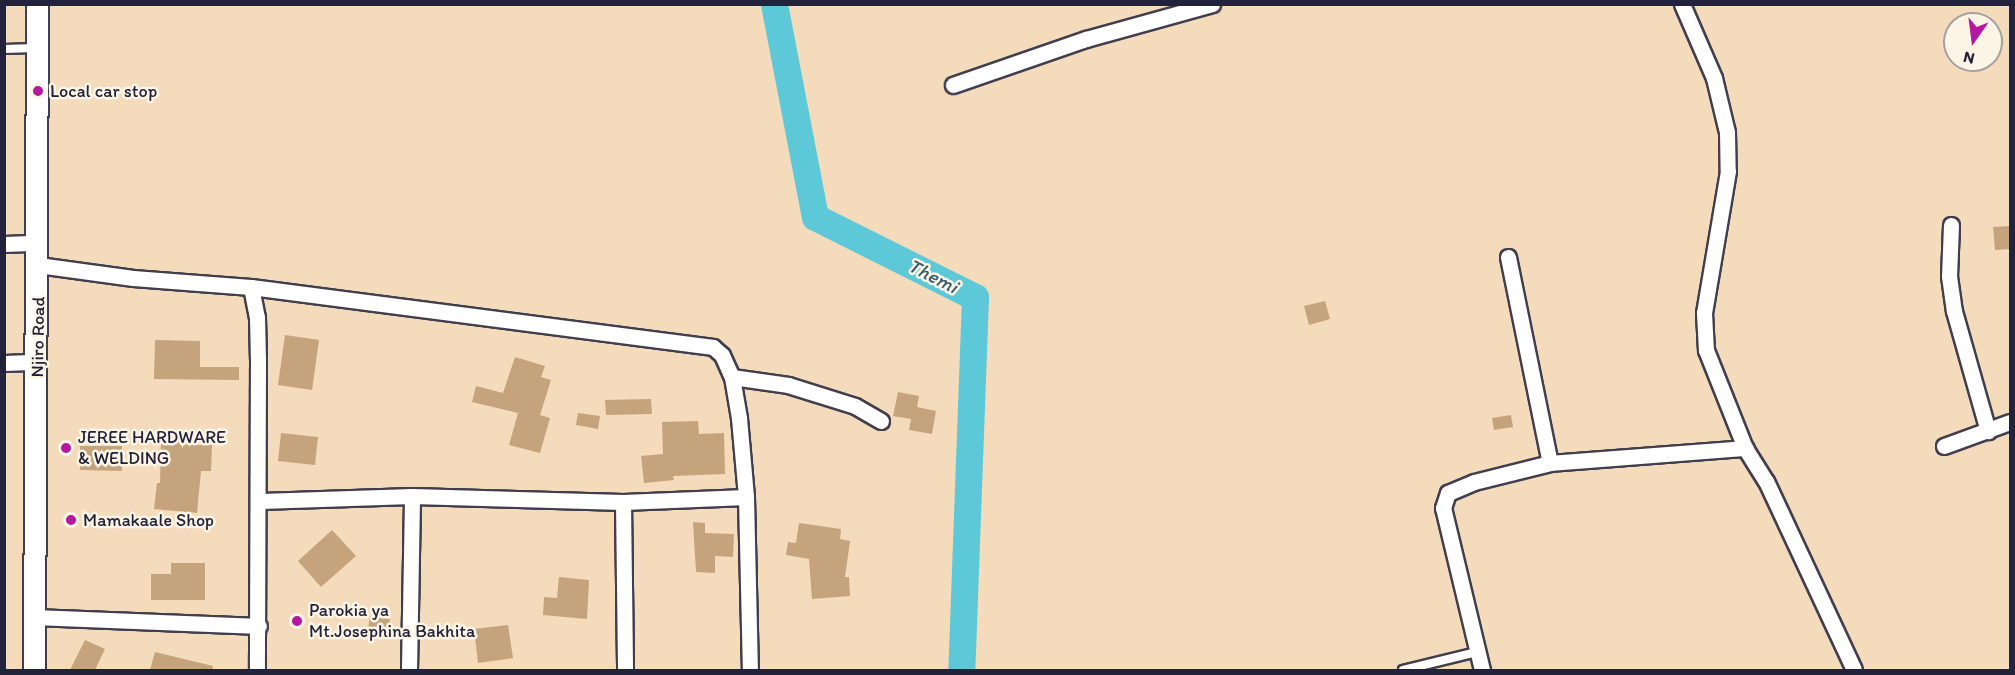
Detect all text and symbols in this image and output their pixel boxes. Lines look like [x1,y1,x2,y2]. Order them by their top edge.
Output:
north arrow [1943,12,2003,72]
text: N [1961,47,1977,69]
place label: Local car stop [50,80,157,102]
marker: Local car stop [31,84,45,98]
water label: Themi [904,253,962,299]
street label: Njiro Road [27,297,49,377]
place label: JEREE HARDWARE & WELDING [78,427,227,470]
marker: JEREE HARDWARE & WELDING [59,441,73,455]
place label: Mamakaale Shop [83,509,214,531]
marker: Mamakaale Shop [64,513,78,527]
place label: Parokia ya Mt.Josephina Bakhita [309,600,475,642]
marker: Parokia ya Mt.Josephina Bakhita [290,614,304,628]

